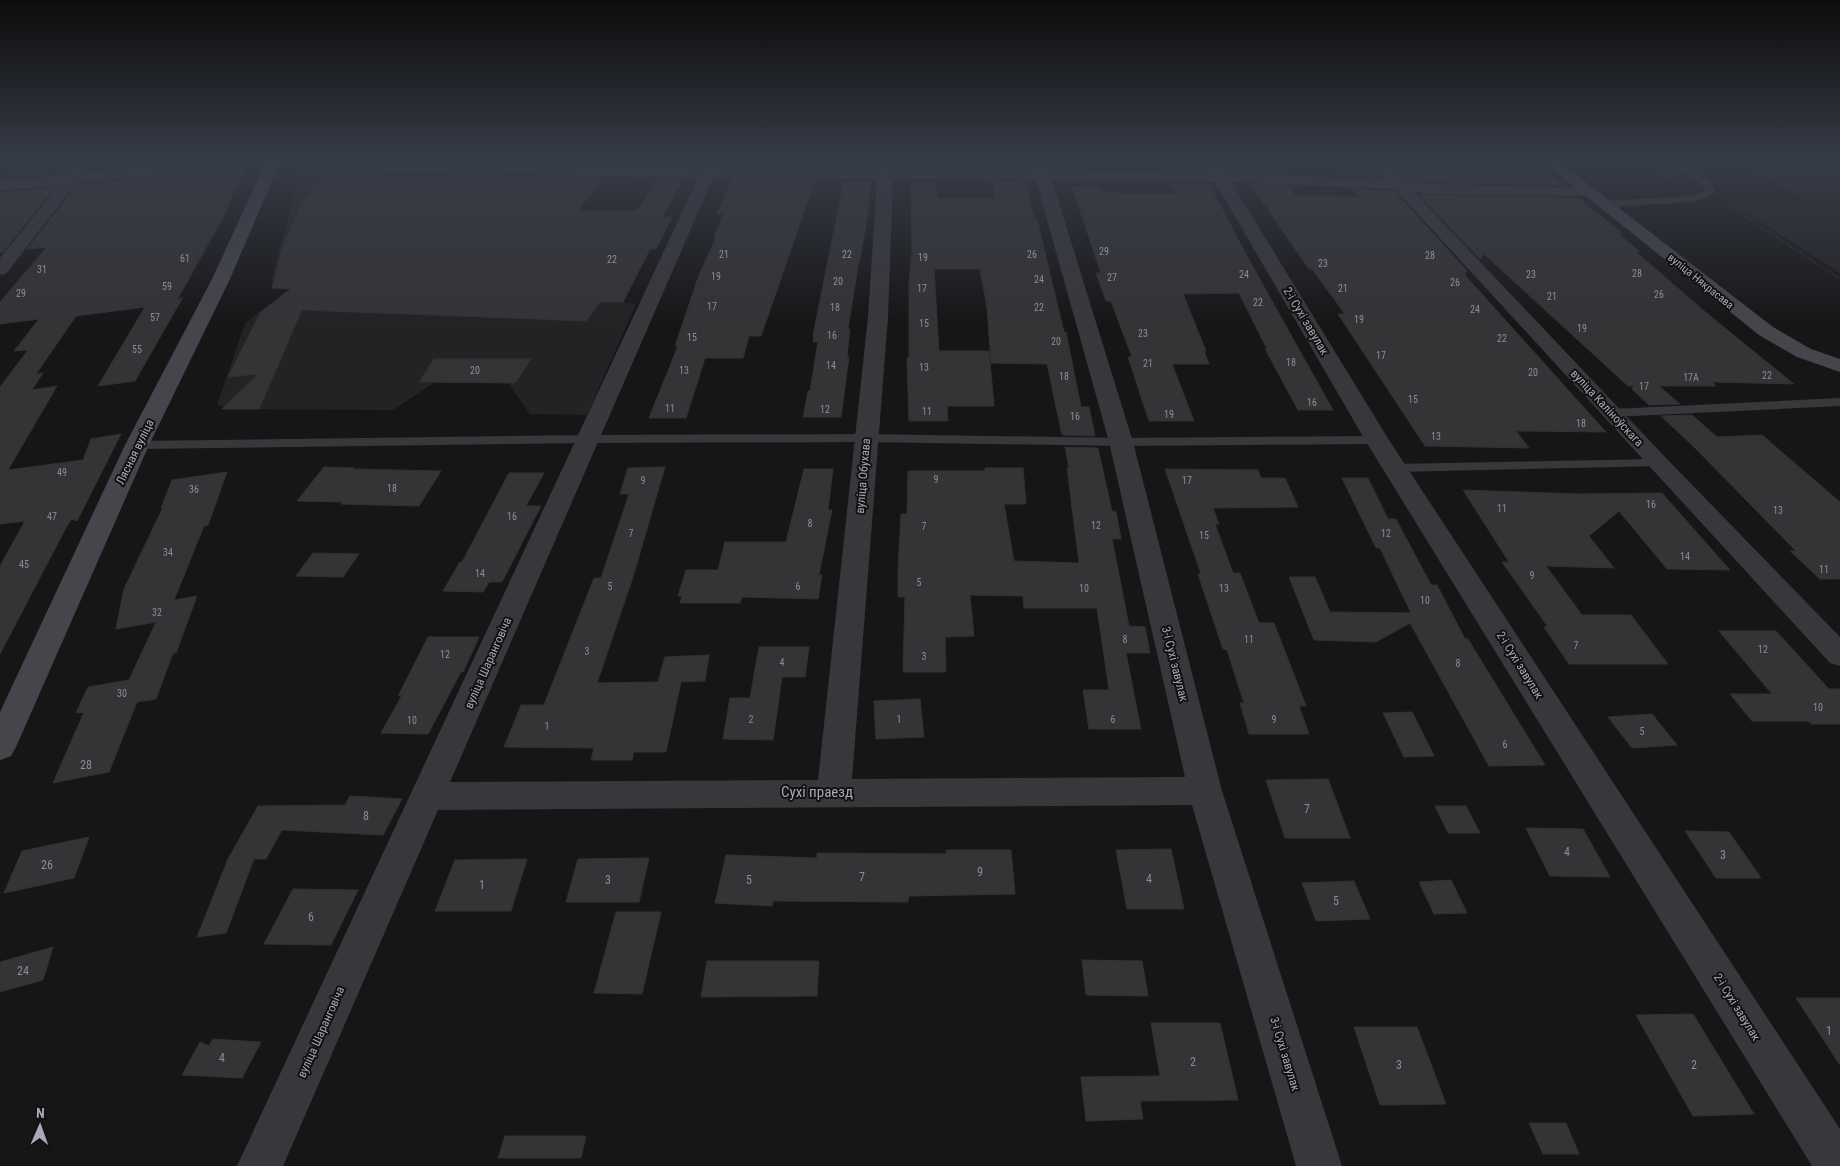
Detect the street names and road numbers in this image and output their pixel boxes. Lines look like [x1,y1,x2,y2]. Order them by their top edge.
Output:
street label: вуліца Някрасава [1665,251,1736,312]
street label: 2-і Сухі завулак [1280,285,1332,358]
street label: вуліца Каліноўскага [1568,367,1646,450]
street label: Лясная вуліца [113,417,157,487]
street label: вуліца Обухава [853,438,873,514]
street label: вуліца Шаранговіча [462,615,515,711]
street label: 3-і Сухі завулак [1159,625,1191,703]
street label: 2-і Сухі завулак [1494,629,1546,701]
street label: Сухі праезд [781,783,853,801]
street label: 2-і Сухі завулак [1711,971,1763,1043]
street label: вуліца Шаранговіча [295,984,348,1080]
street label: 3-і Сухі завулак [1267,1015,1303,1093]

